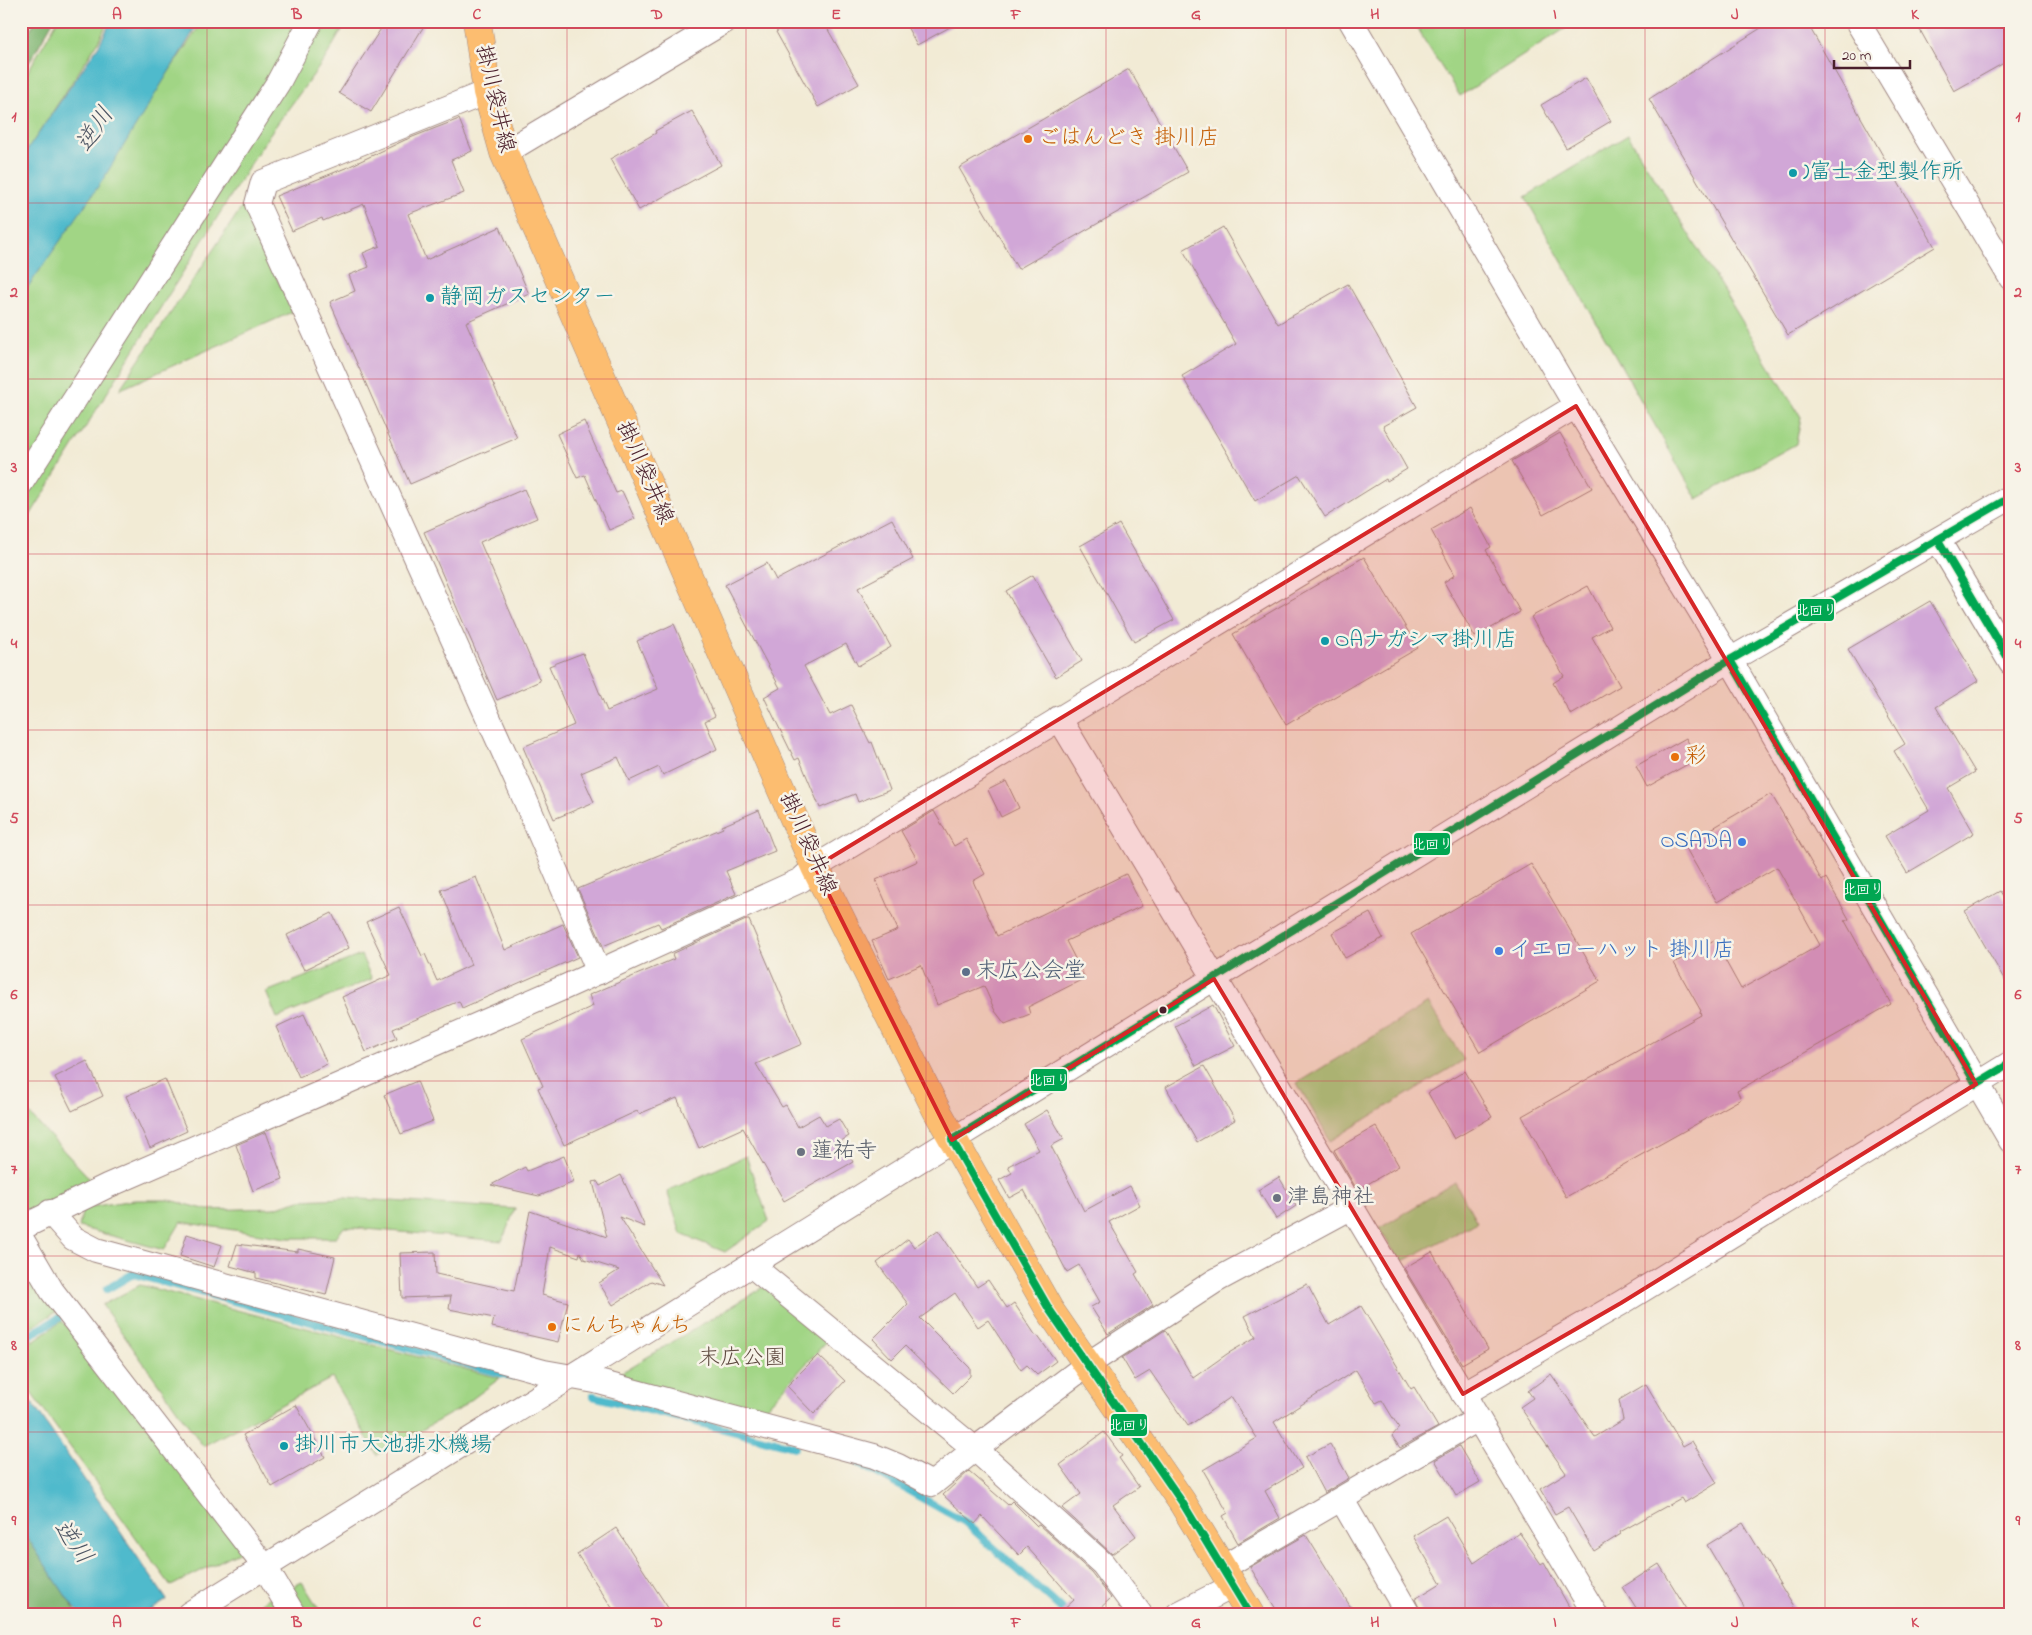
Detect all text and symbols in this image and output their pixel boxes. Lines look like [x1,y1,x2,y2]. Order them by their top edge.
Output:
text: A [112,3,122,27]
text: B [291,3,303,27]
text: C [473,3,482,27]
text: D [650,3,663,27]
text: E [831,3,841,27]
text: F [1010,3,1022,27]
text: G [1191,3,1201,27]
text: H [1370,3,1380,27]
text: I [1553,3,1557,27]
text: J [1731,3,1739,27]
text: K [1911,3,1920,27]
scale bar [1834,38,1911,70]
street label: 掛川袋井線 [466,42,522,156]
text: 20 m [1842,45,1872,67]
water label: 逆川 [68,100,124,160]
text: 1 [11,105,17,129]
text: 1 [2015,105,2021,129]
place label: ごはんどき 掛川店 [1038,123,1220,155]
marker: ごはんどき 掛川店 [1022,133,1034,145]
place label: )富士金型製作所 [1803,157,1963,189]
marker: )富士金型製作所 [1787,167,1799,179]
text: 2 [9,281,18,305]
text: 2 [2013,281,2022,305]
place label: 静岡ガスセンター [440,282,616,314]
marker: 静岡ガスセンター [424,292,436,304]
street label: 掛川袋井線 [607,416,681,530]
text: 3 [10,456,18,480]
text: 3 [2014,456,2022,480]
line badge: 北回り [1797,598,1835,622]
text: 北回り [1795,601,1837,622]
place label: OAナガシマ掛川店 [1335,625,1517,657]
text: 4 [10,632,18,656]
text: 4 [2014,632,2022,656]
marker: OAナガシマ掛川店 [1319,635,1331,647]
place label: 彩 [1685,741,1707,773]
marker: 彩 [1669,751,1681,763]
street label: 掛川袋井線 [770,787,844,901]
text: 5 [9,807,19,831]
text: 5 [2013,807,2023,831]
place label: OSADA [1660,826,1732,858]
line badge: 北回り [1413,832,1451,856]
text: 北回り [1411,835,1453,856]
marker: OSADA [1736,836,1748,848]
line badge: 北回り [1844,878,1882,902]
text: 北回り [1842,880,1884,901]
place label: イエローハット 掛川店 [1509,935,1735,967]
marker: イエローハット 掛川店 [1493,945,1505,957]
place label: 末広公会堂 [976,956,1086,988]
marker: 末広公会堂 [960,966,972,978]
text: 6 [9,983,18,1007]
text: 6 [2013,983,2022,1007]
unlabelled marker [1158,1005,1168,1015]
line badge: 北回り [1030,1068,1068,1092]
text: 北回り [1028,1071,1070,1092]
place label: 蓮祐寺 [811,1136,877,1168]
marker: 蓮祐寺 [795,1146,807,1158]
text: 7 [11,1158,18,1182]
text: 7 [2015,1158,2022,1182]
place label: 津島神社 [1287,1182,1375,1214]
marker: 津島神社 [1271,1192,1283,1204]
place label: にんちゃんち [562,1311,691,1343]
marker: にんちゃんち [546,1321,558,1333]
text: 8 [10,1334,17,1358]
text: 8 [2014,1334,2021,1358]
park label: 末広公園 [698,1343,786,1375]
line badge: 北回り [1110,1413,1148,1437]
text: 北回り [1108,1416,1150,1437]
place label: 掛川市大池排水機場 [294,1430,492,1462]
marker: 掛川市大池排水機場 [278,1440,290,1452]
text: 9 [11,1509,17,1533]
text: 9 [2015,1509,2021,1533]
water label: 逆川 [44,1513,100,1573]
text: A [112,1611,122,1635]
text: B [291,1611,303,1635]
text: C [473,1611,482,1635]
text: D [650,1611,663,1635]
text: E [831,1611,841,1635]
text: F [1010,1611,1022,1635]
text: G [1191,1611,1201,1635]
text: H [1370,1611,1380,1635]
text: I [1553,1611,1557,1635]
text: J [1731,1611,1739,1635]
text: K [1911,1611,1920,1635]

